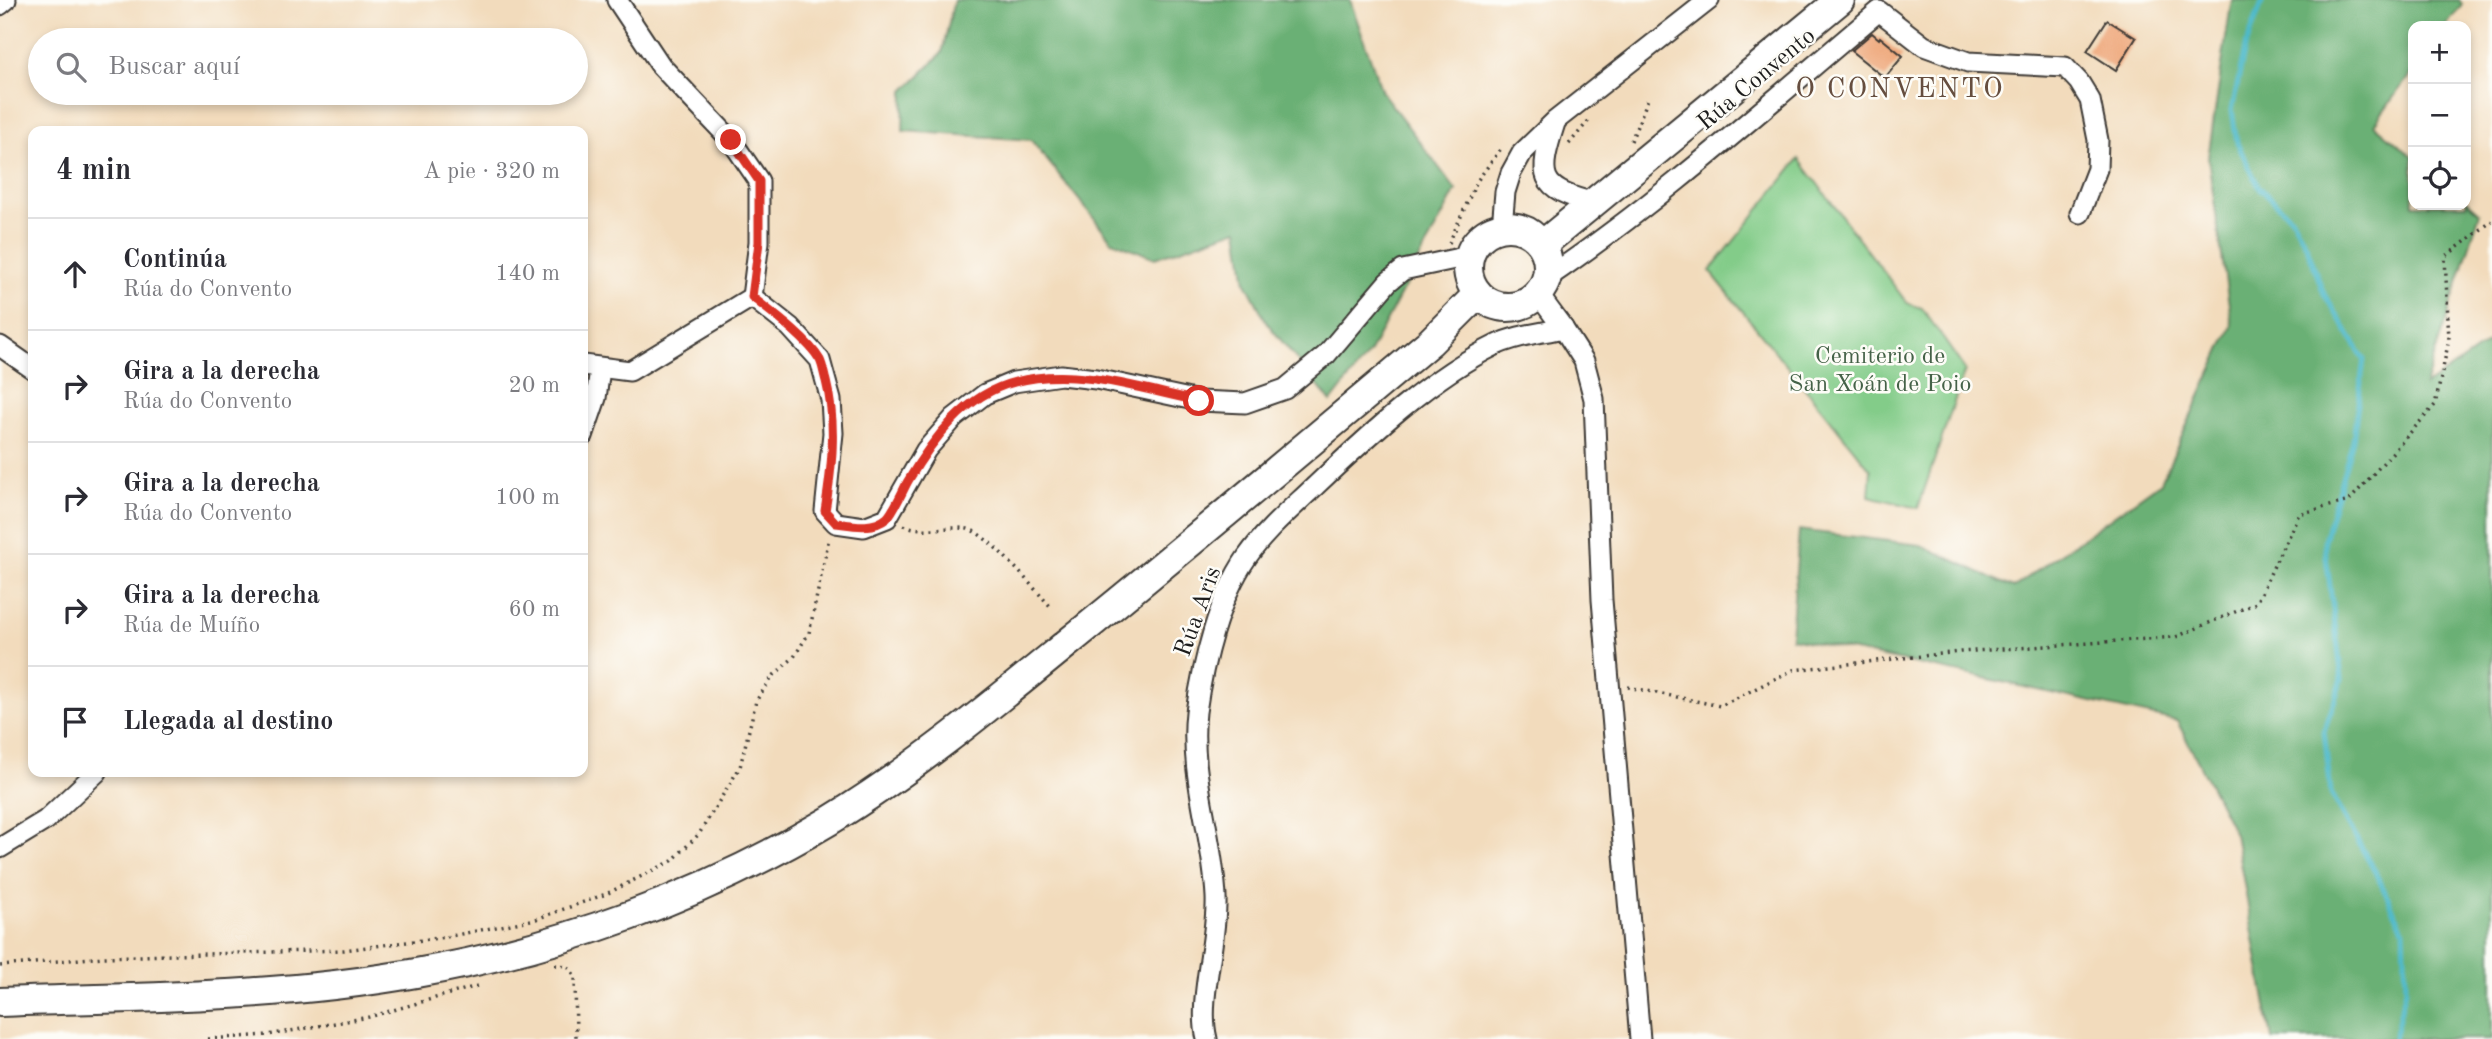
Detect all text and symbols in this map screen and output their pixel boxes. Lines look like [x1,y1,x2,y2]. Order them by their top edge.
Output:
map controls [2408,21,2471,210]
button: + [2408,21,2471,84]
street label: Rúa Convento [1694,24,1820,136]
search box [28,28,588,105]
icon: search [52,48,90,86]
text: Buscar aquí [108,54,240,80]
district label: O CONVENTO [1795,76,2005,104]
button: − [2408,84,2471,147]
route end [715,124,746,155]
button: locate [2408,147,2471,210]
text: 4 min [56,156,131,186]
text: A pie · 320 m [423,160,560,183]
text: Continúa [123,247,227,273]
icon: ahead [56,255,94,293]
text: 140 m [495,262,560,285]
text: Rúa do Convento [123,278,292,301]
park label: Cemiterio de San Xoán de Poio [1789,345,1971,397]
text: Gira a la derecha [123,359,320,385]
icon: right [56,367,94,405]
text: 20 m [509,374,560,397]
route start [1183,385,1214,416]
text: Rúa do Convento [123,390,292,413]
text: Gira a la derecha [123,471,320,497]
icon: right [56,479,94,517]
text: 100 m [495,486,560,509]
text: Rúa do Convento [123,502,292,525]
street label: Rúa Aris [1172,564,1226,660]
text: Gira a la derecha [123,583,320,609]
icon: right [56,591,94,629]
text: 60 m [509,598,560,621]
text: Rúa de Muíño [123,614,260,637]
icon: arrive [56,703,94,741]
text: Llegada al destino [123,709,333,735]

